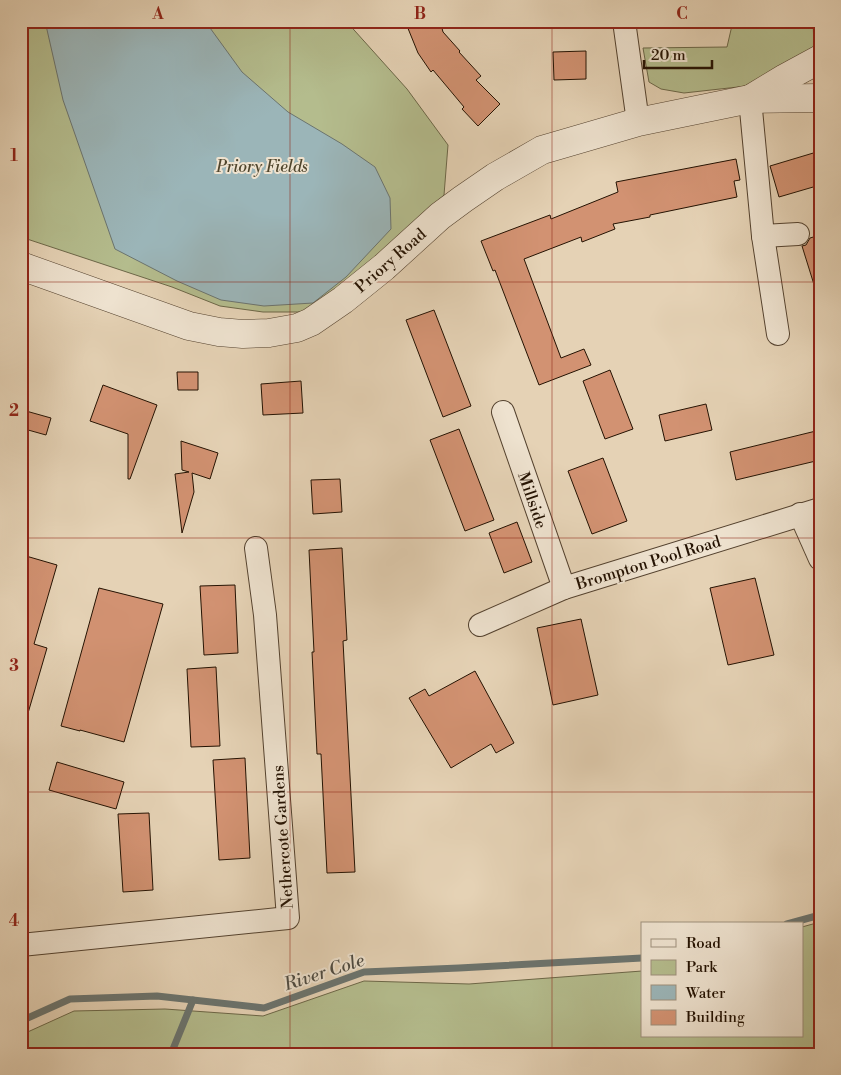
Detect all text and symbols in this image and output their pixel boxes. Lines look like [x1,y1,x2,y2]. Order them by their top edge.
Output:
text: A [151,4,164,24]
text: B [414,4,426,24]
text: C [676,4,688,24]
scale bar [644,38,711,70]
text: 20 m [651,46,686,65]
text: 1 [10,146,18,166]
park label: Priory Fields [215,157,308,177]
street label: Priory Road [351,224,430,297]
text: 2 [9,401,19,421]
street label: Millside [513,469,551,531]
street label: Brompton Pool Road [572,531,723,595]
text: 3 [9,656,19,676]
street label: Nethercote Gardens [268,764,298,910]
text: 4 [9,911,20,931]
legend [641,922,804,1038]
text: Road [686,934,721,953]
water label: River Cole [280,949,368,997]
text: Park [686,958,718,977]
text: Water [685,984,726,1003]
text: Building [685,1008,745,1027]

